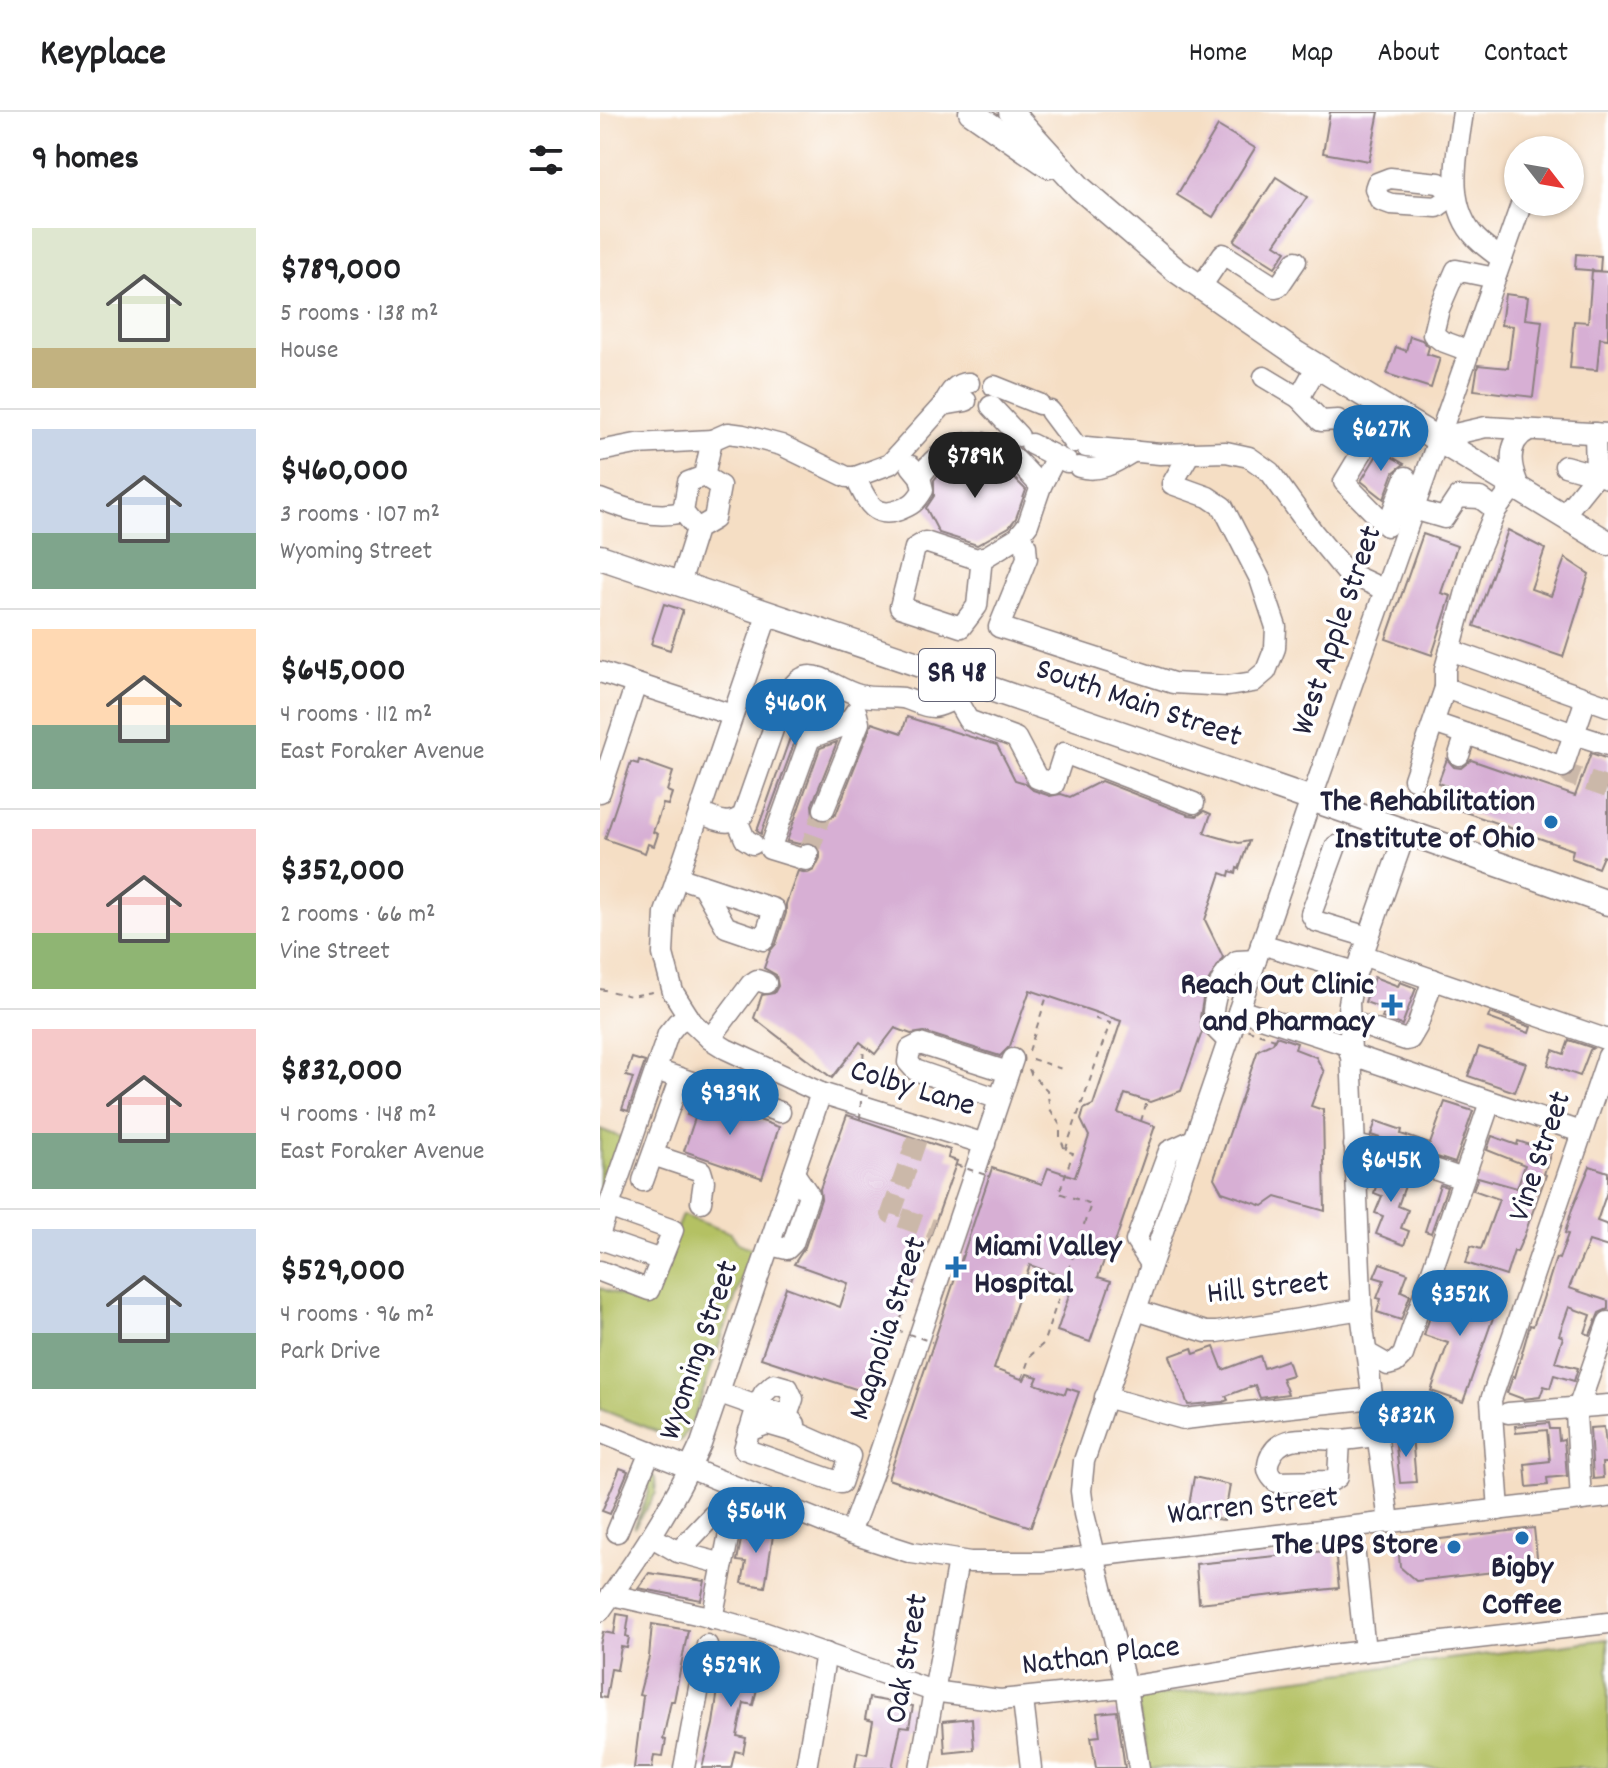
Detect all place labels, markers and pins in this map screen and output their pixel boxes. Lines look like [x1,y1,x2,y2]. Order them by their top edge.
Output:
pin: $627K [1325,405,1437,473]
pin: $789K [919,432,1031,500]
pin: $460K [739,679,851,747]
place label: The Rehabilitation Institute of Ohio [1320,781,1535,864]
marker: The Rehabilitation Institute of Ohio [1542,813,1560,831]
place label: Reach Out Clinic and Pharmacy [1180,964,1375,1047]
marker: Reach Out Clinic and Pharmacy [1381,994,1403,1016]
pin: $939K [674,1069,786,1137]
pin: $645K [1335,1136,1447,1204]
place label: Miami Valley Hospital [974,1226,1122,1309]
marker: Miami Valley Hospital [945,1256,967,1278]
pin: $352K [1404,1270,1516,1338]
pin: $832K [1350,1391,1462,1459]
pin: $564K [700,1487,812,1555]
place label: The UPS Store [1272,1524,1438,1570]
marker: Bigby Coffee [1513,1529,1531,1547]
marker: The UPS Store [1445,1538,1463,1556]
place label: Bigby Coffee [1482,1547,1562,1630]
pin: $529K [675,1641,787,1709]

